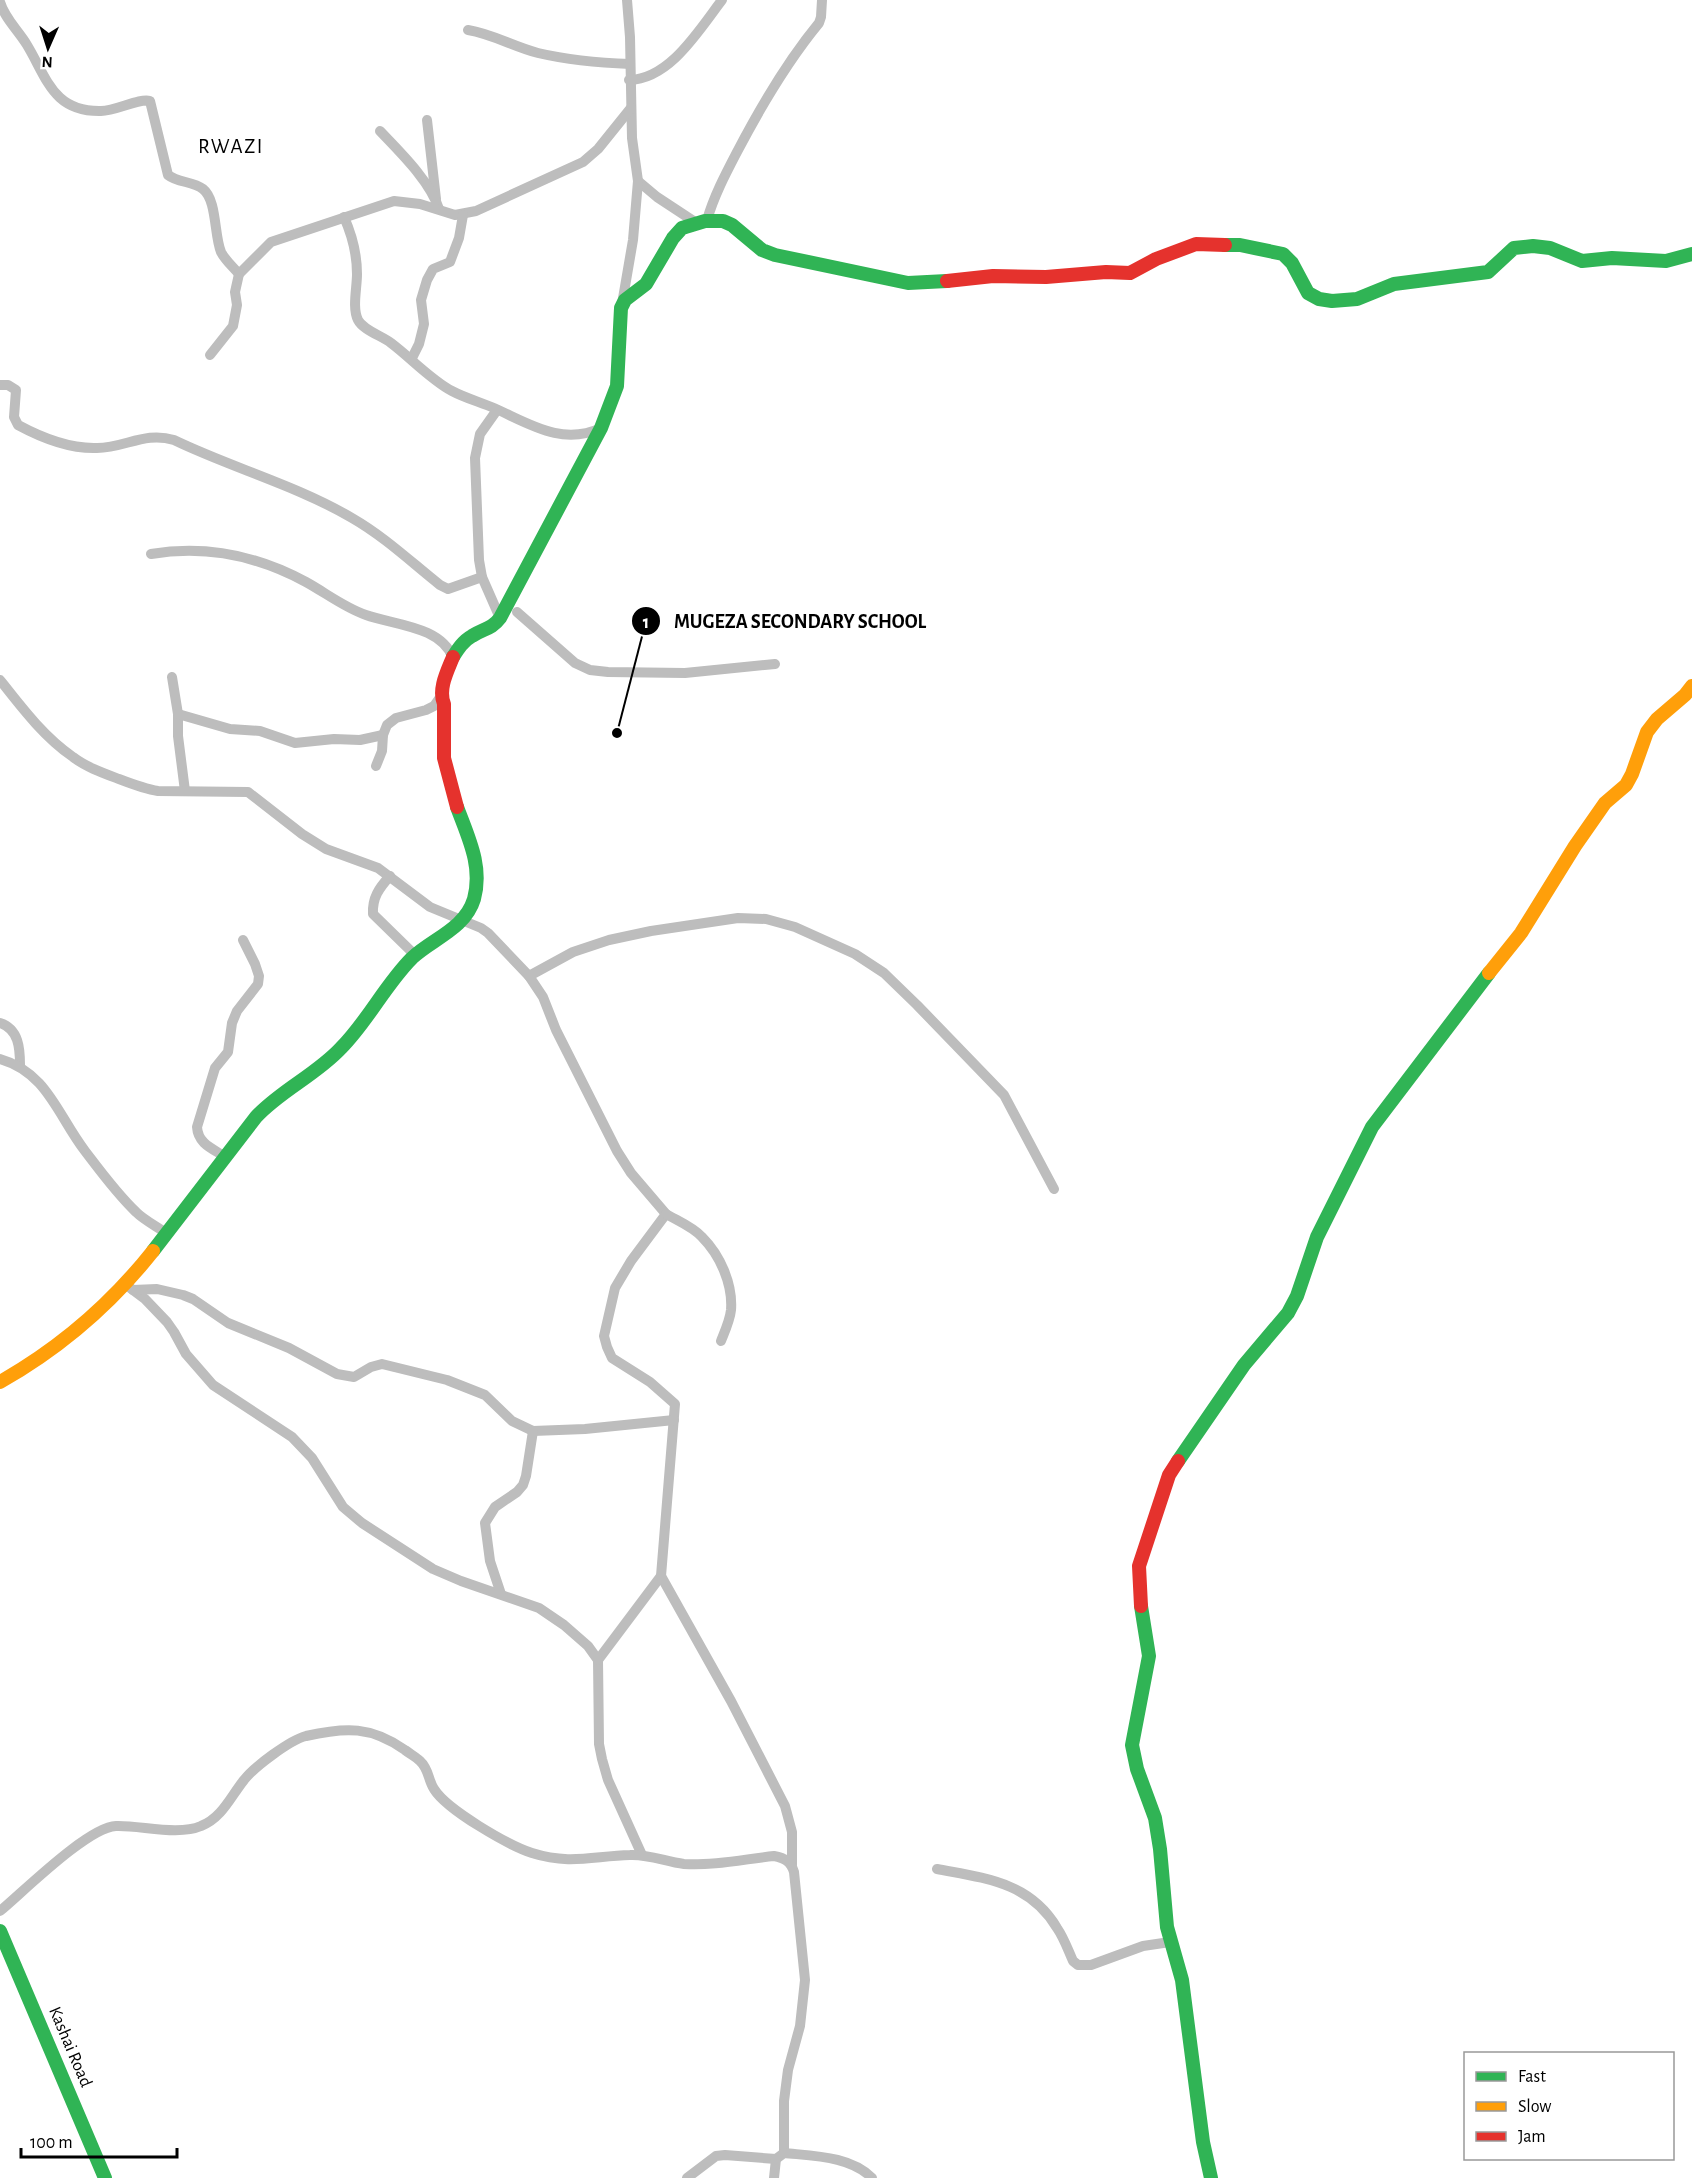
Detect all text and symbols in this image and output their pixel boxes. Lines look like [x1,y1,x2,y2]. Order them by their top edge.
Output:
north arrow [18,18,78,78]
text: N [41,54,53,70]
district label: RWAZI [198,136,264,157]
callout: MUGEZA SECONDARY SCHOOL [631,602,938,640]
text: MUGEZA SECONDARY SCHOOL [674,612,926,632]
text: 1 [643,614,649,632]
street label: Kashai Road [45,2004,95,2090]
legend [1464,2052,1674,2160]
text: Fast [1518,2068,1546,2086]
text: Slow [1518,2098,1551,2116]
scale bar [21,2121,177,2159]
text: Jam [1518,2128,1546,2146]
text: 100 m [30,2134,73,2152]

